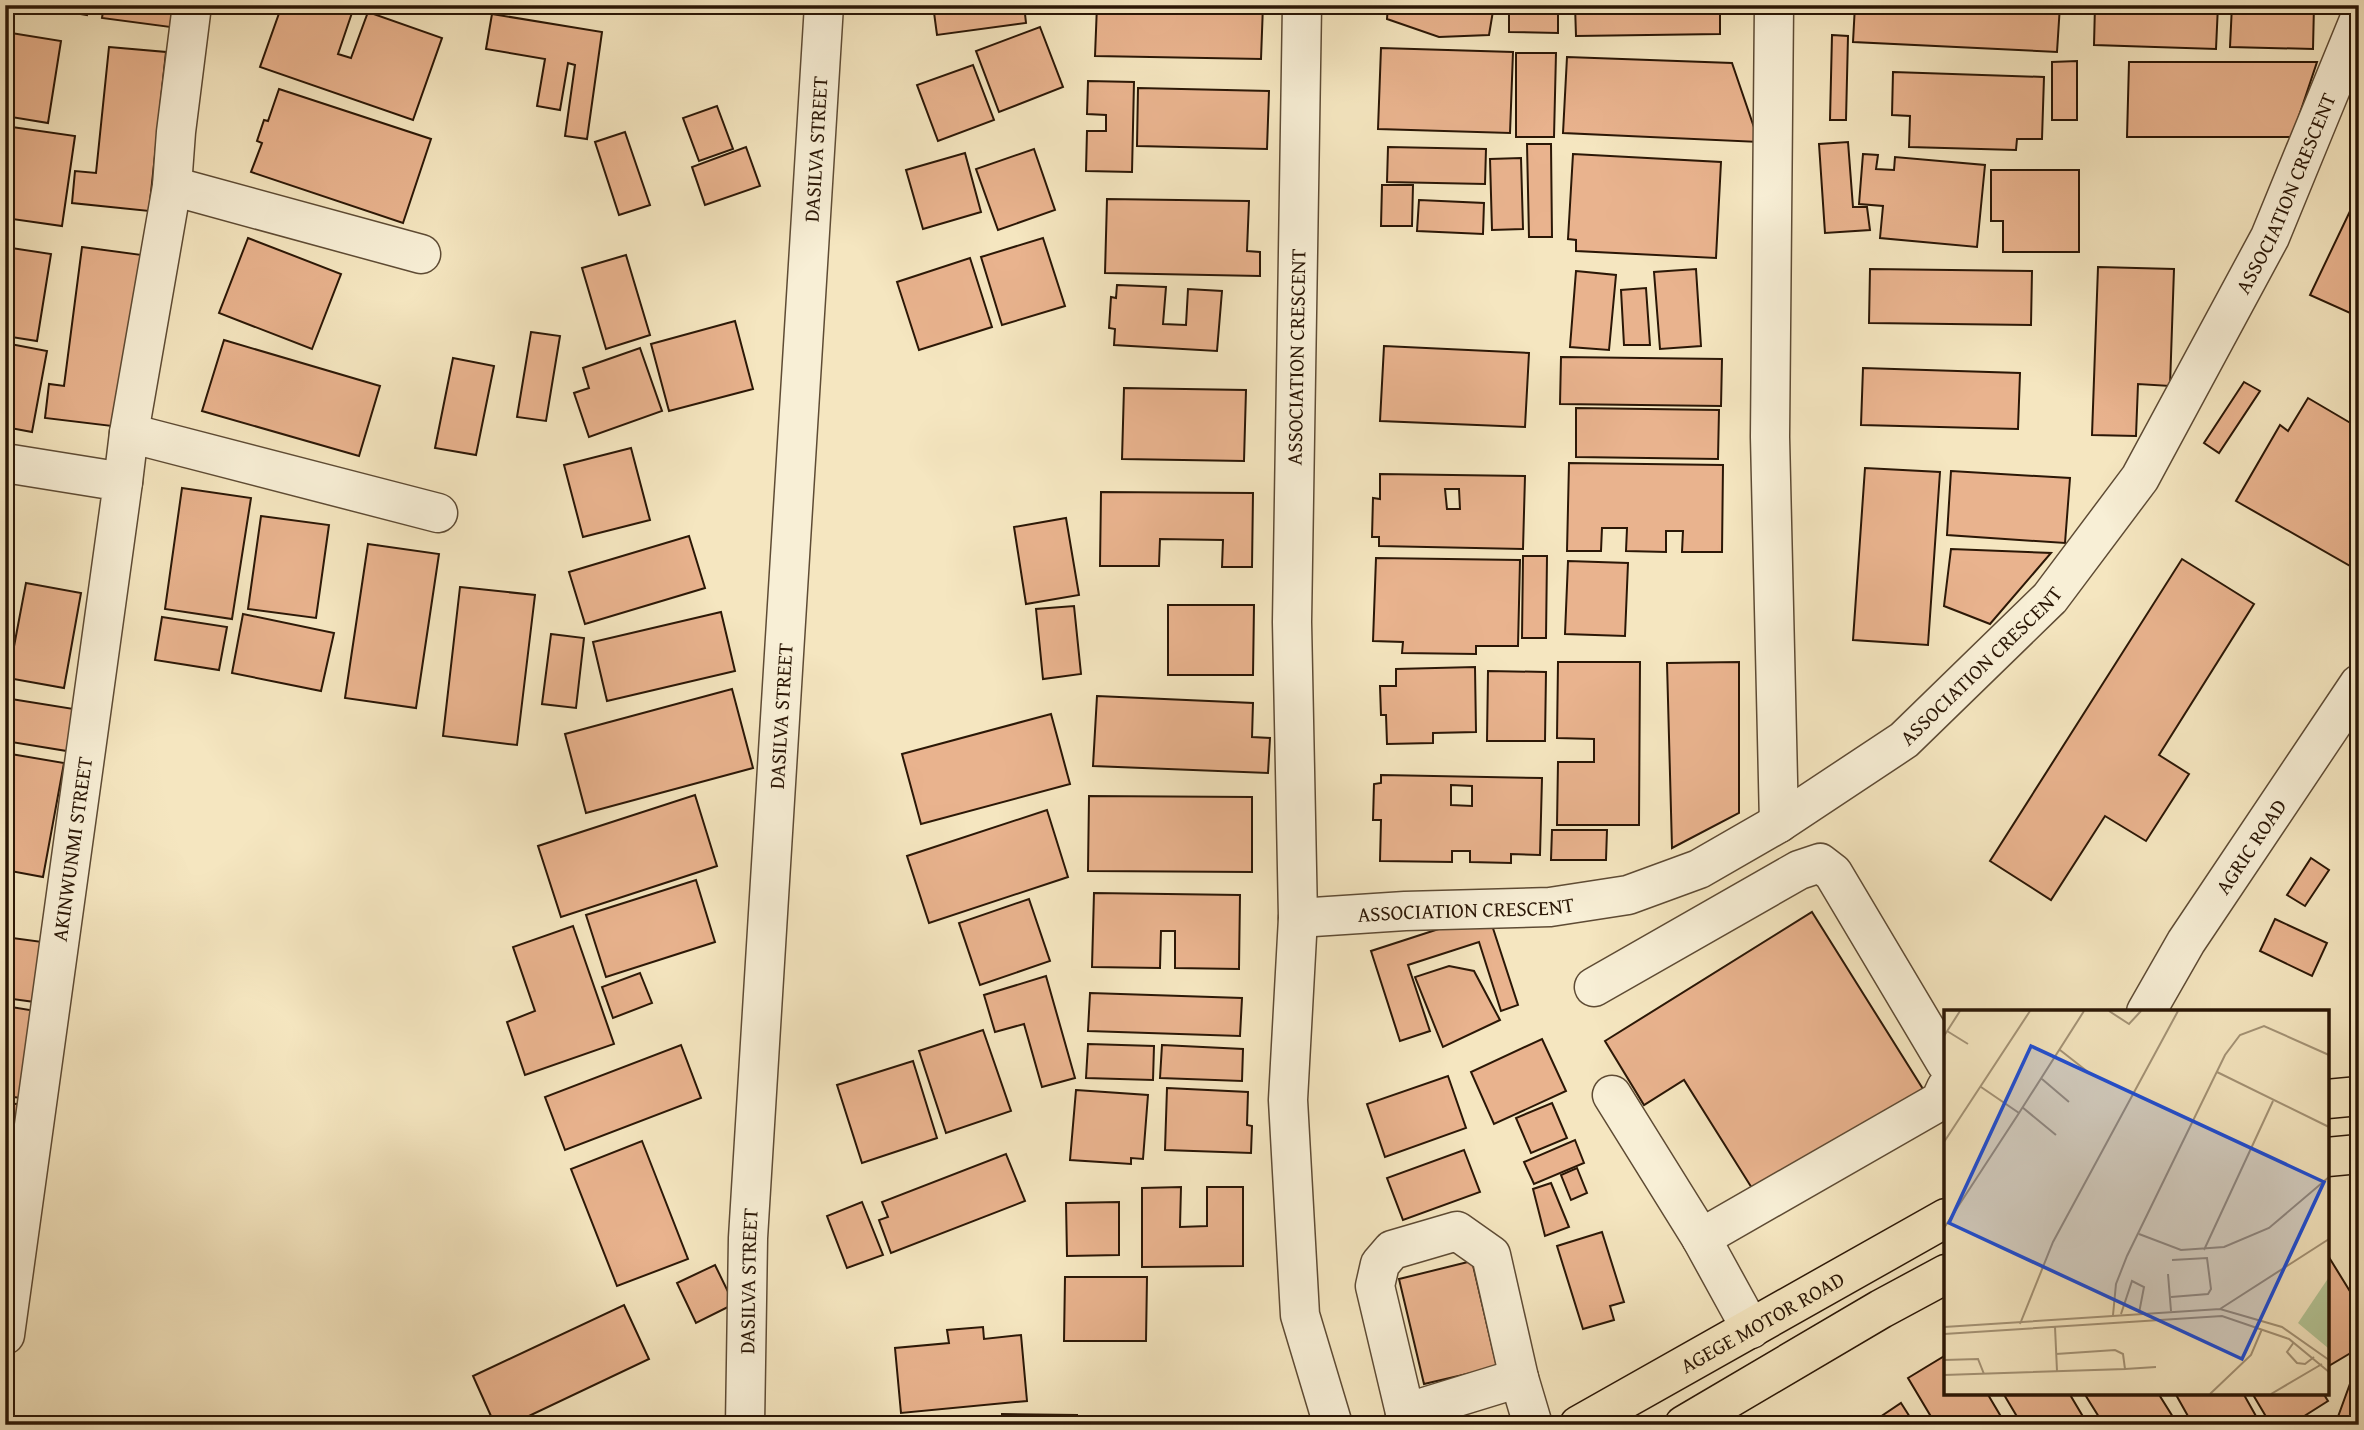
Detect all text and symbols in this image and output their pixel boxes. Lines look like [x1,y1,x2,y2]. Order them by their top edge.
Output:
street label: DASILVA STREET [795,75,835,223]
street label: ASSOCIATION CRESCENT [2227,88,2343,299]
street label: ASSOCIATION CRESCENT [1279,248,1313,466]
street label: ASSOCIATION CRESCENT [1892,579,2070,752]
street label: DASILVA STREET [760,642,800,790]
street label: AKINWUNMI STREET [44,754,100,943]
street label: AGRIC ROAD [2207,792,2294,900]
street label: ASSOCIATION CRESCENT [1356,888,1577,930]
inset map [1944,1010,2329,1395]
street label: DASILVA STREET [731,1207,765,1354]
street label: AGEGE MOTOR ROAD [1674,1263,1850,1381]

